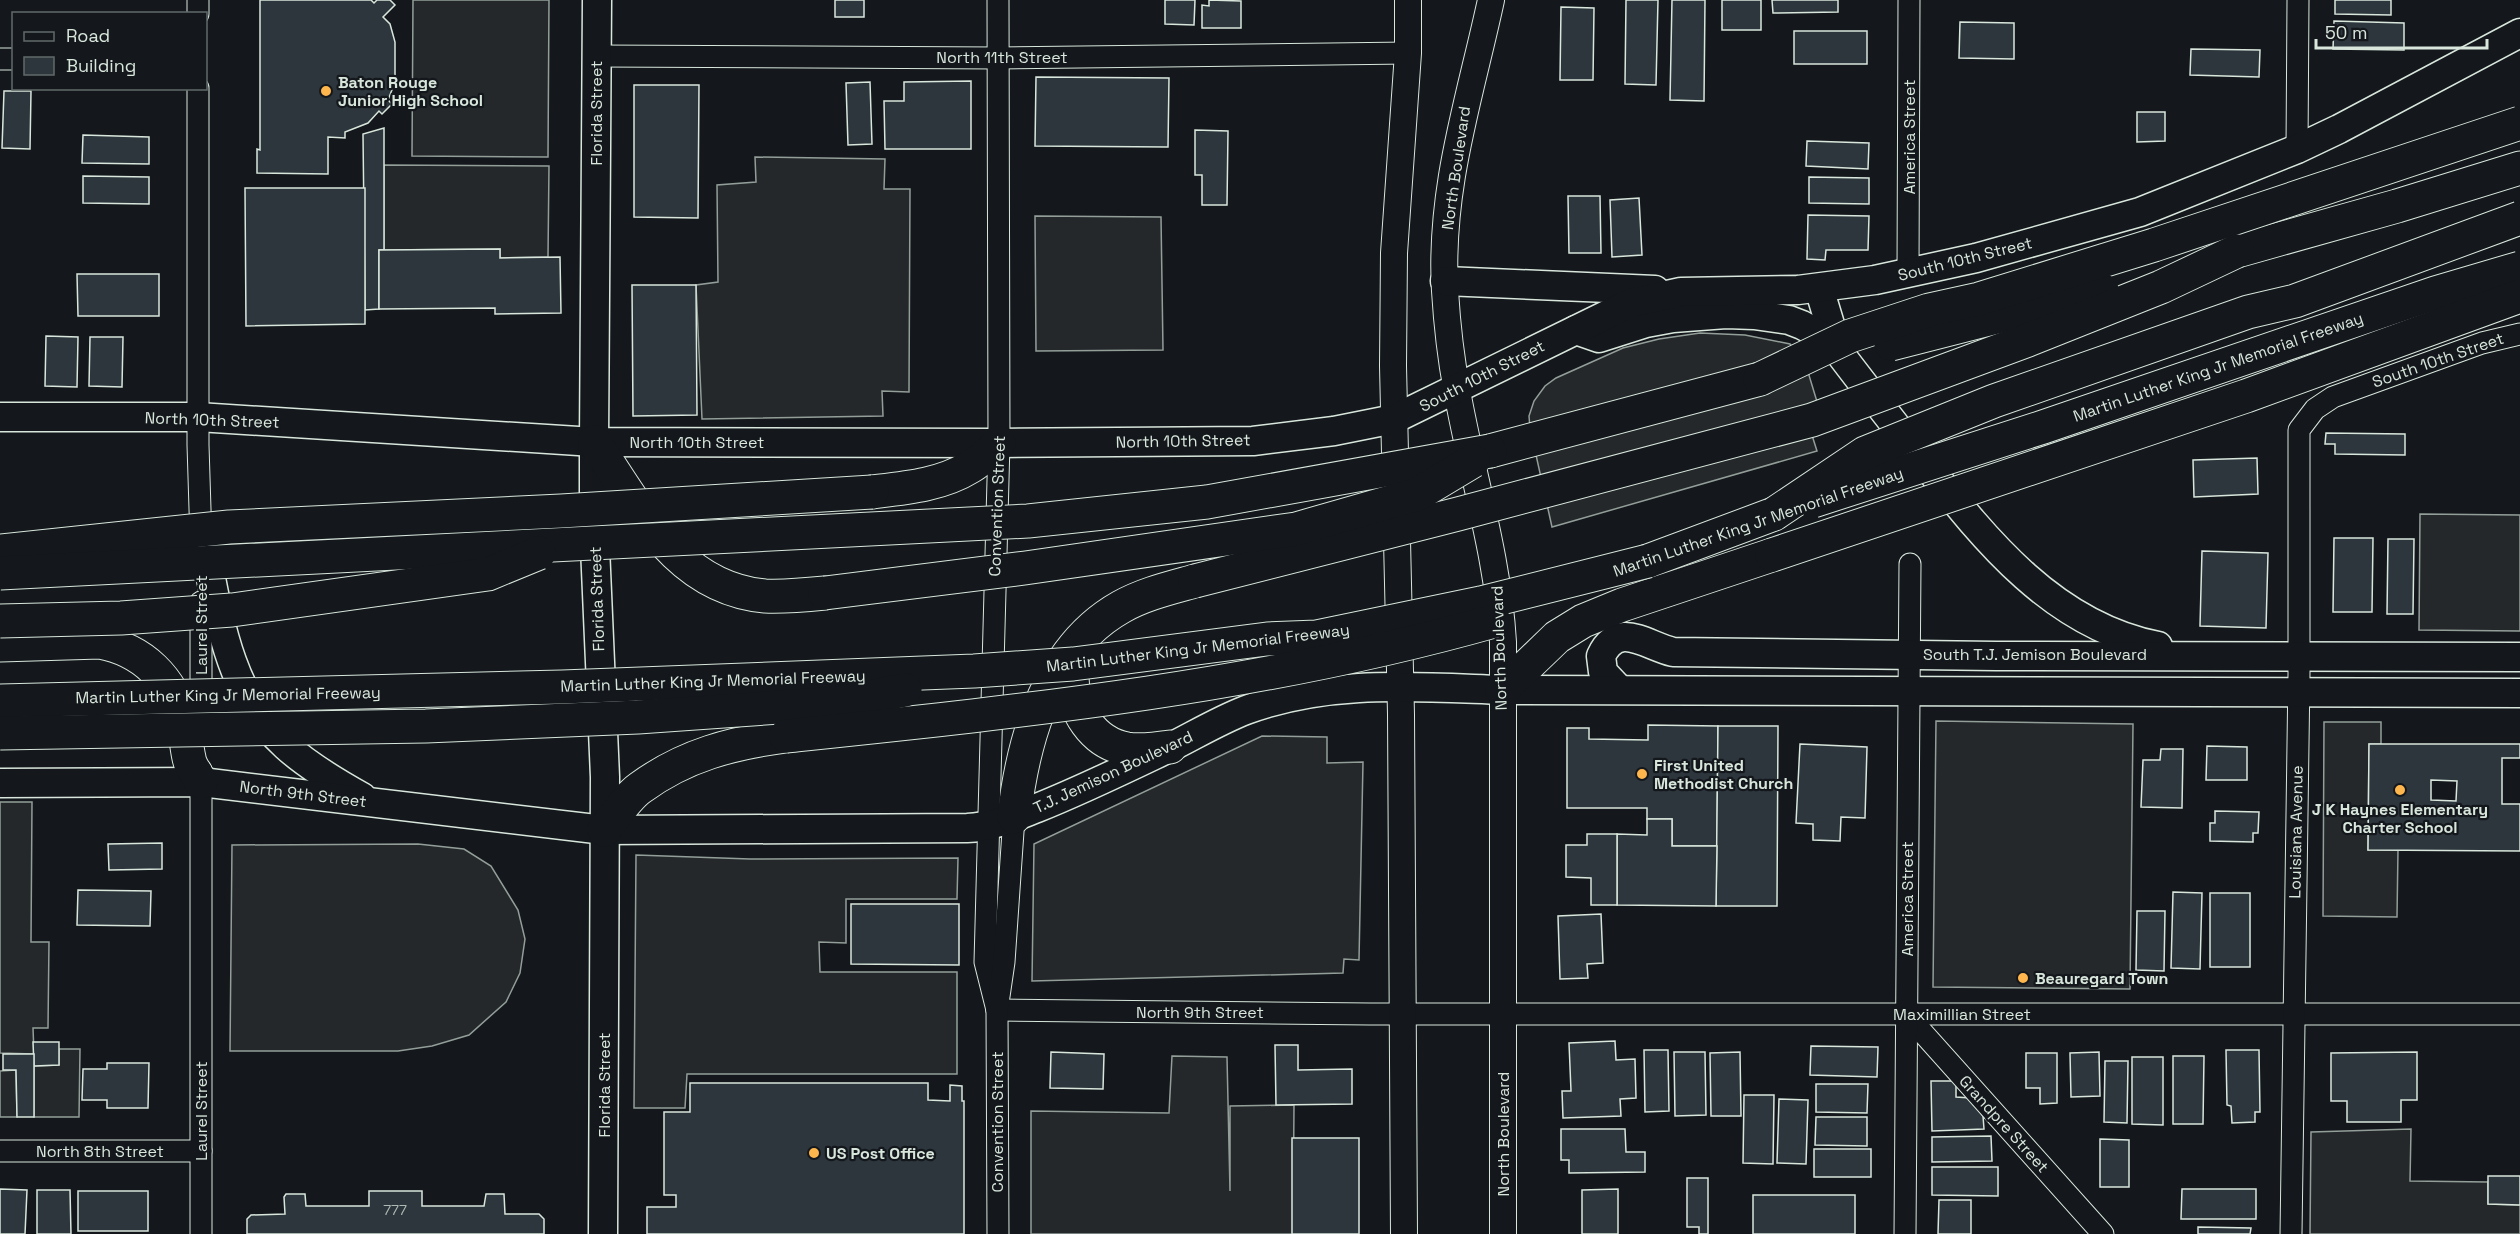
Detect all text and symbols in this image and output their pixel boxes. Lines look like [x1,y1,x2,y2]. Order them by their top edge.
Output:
legend [12,12,207,90]
scale bar [2316,12,2487,50]
text: 50 m [2325,21,2367,44]
text: Road [66,24,110,47]
street label: North 11th Street [936,47,1068,68]
text: Building [66,54,136,77]
street label: Florida Street [586,61,607,165]
place label: Baton Rouge Junior High School [338,72,483,111]
street label: America Street [1899,79,1920,195]
marker: Baton Rouge Junior High School [319,84,333,98]
street label: North Boulevard [1437,105,1475,231]
street label: South 10th Street [1896,232,2034,286]
street label: Martin Luther King Jr Memorial Freeway [2070,307,2366,427]
street label: South 10th Street [2369,328,2507,392]
street label: South 10th Street [1416,335,1548,417]
street label: North 10th Street [144,407,280,433]
street label: North 10th Street [1115,429,1251,453]
street label: North 10th Street [630,432,764,453]
street label: Convention Street [984,435,1010,577]
street label: Martin Luther King Jr Memorial Freeway [1610,462,1906,582]
street label: Florida Street [585,546,609,652]
street label: Laurel Street [191,575,212,675]
street label: North Boulevard [1486,585,1512,711]
street label: Martin Luther King Jr Memorial Freeway [1045,619,1351,677]
street label: South T.J. Jemison Boulevard [1923,644,2147,665]
street label: Martin Luther King Jr Memorial Freeway [560,665,866,697]
street label: Martin Luther King Jr Memorial Freeway [75,682,381,708]
street label: T.J. Jemison Boulevard [1030,726,1196,818]
place label: First United Methodist Church [1654,755,1793,794]
street label: Louisiana Avenue [2284,765,2308,899]
marker: First United Methodist Church [1635,767,1649,781]
street label: North 9th Street [238,776,368,812]
marker: J K Haynes Elementary Charter School [2393,783,2407,797]
place label: J K Haynes Elementary Charter School [2312,799,2488,838]
street label: America Street [1897,841,1918,957]
place label: Beauregard Town [2035,968,2168,989]
marker: Beauregard Town [2016,971,2030,985]
street label: North 9th Street [1136,1002,1264,1023]
street label: Maximillian Street [1893,1004,2031,1025]
street label: Florida Street [594,1033,615,1137]
street label: Convention Street [987,1051,1008,1193]
street label: Laurel Street [191,1061,212,1161]
street label: Grandpre Street [1955,1071,2053,1177]
street label: North Boulevard [1493,1072,1514,1196]
street label: North 8th Street [36,1141,164,1162]
place label: US Post Office [826,1143,935,1164]
marker: US Post Office [807,1146,821,1160]
house number: 777 [383,1201,407,1219]

